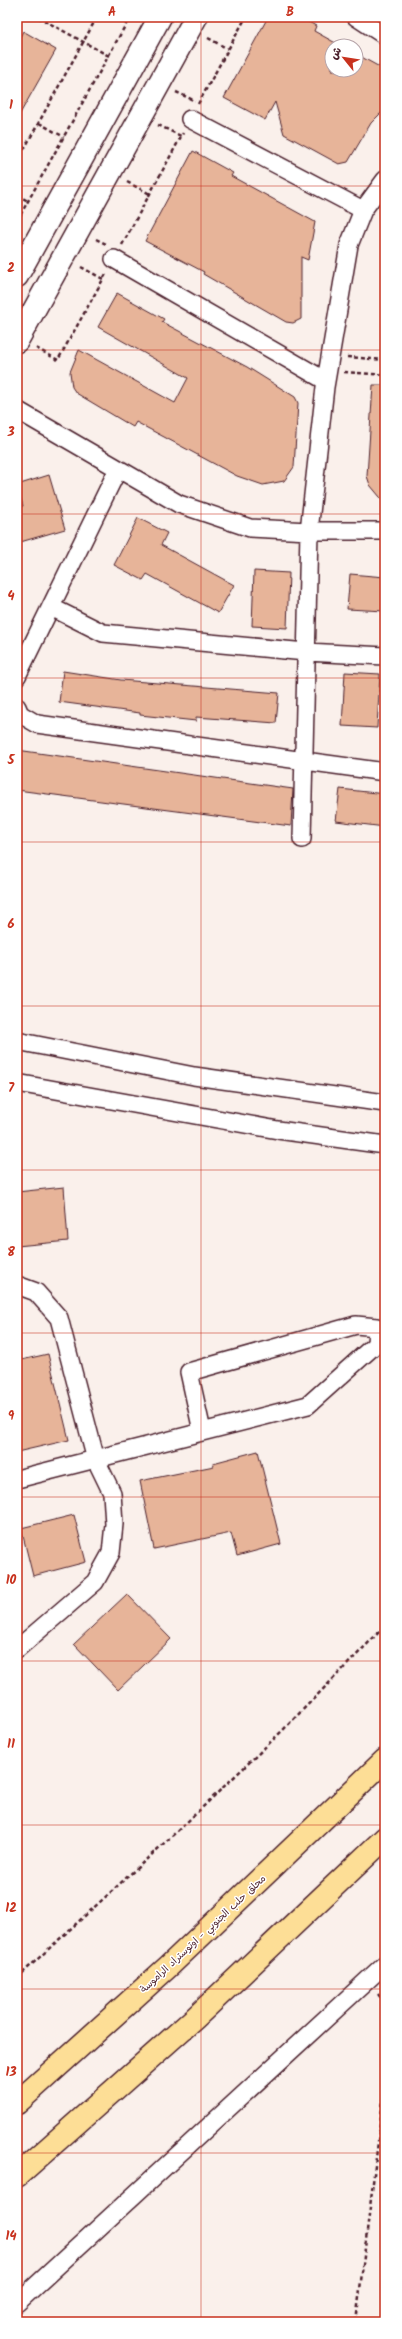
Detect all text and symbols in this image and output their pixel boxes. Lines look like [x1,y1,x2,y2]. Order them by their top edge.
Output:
text: A [108,2,116,23]
text: B [286,2,294,23]
north arrow [324,38,364,78]
text: ش [325,44,347,63]
text: 1 [9,95,13,116]
text: 2 [7,258,15,279]
text: 3 [6,422,15,443]
text: 4 [7,586,15,607]
text: 5 [7,750,16,771]
text: 6 [7,914,15,935]
text: 7 [8,1078,15,1099]
text: 8 [7,1242,15,1263]
text: 9 [8,1406,15,1427]
text: 10 [6,1570,17,1591]
text: 11 [7,1734,15,1755]
street label: محلق حلب الجنوبي - اوتوستراد الراموسة [136,1871,271,1998]
text: 12 [5,1898,17,1919]
text: 13 [5,2062,17,2083]
text: 14 [5,2226,17,2247]

